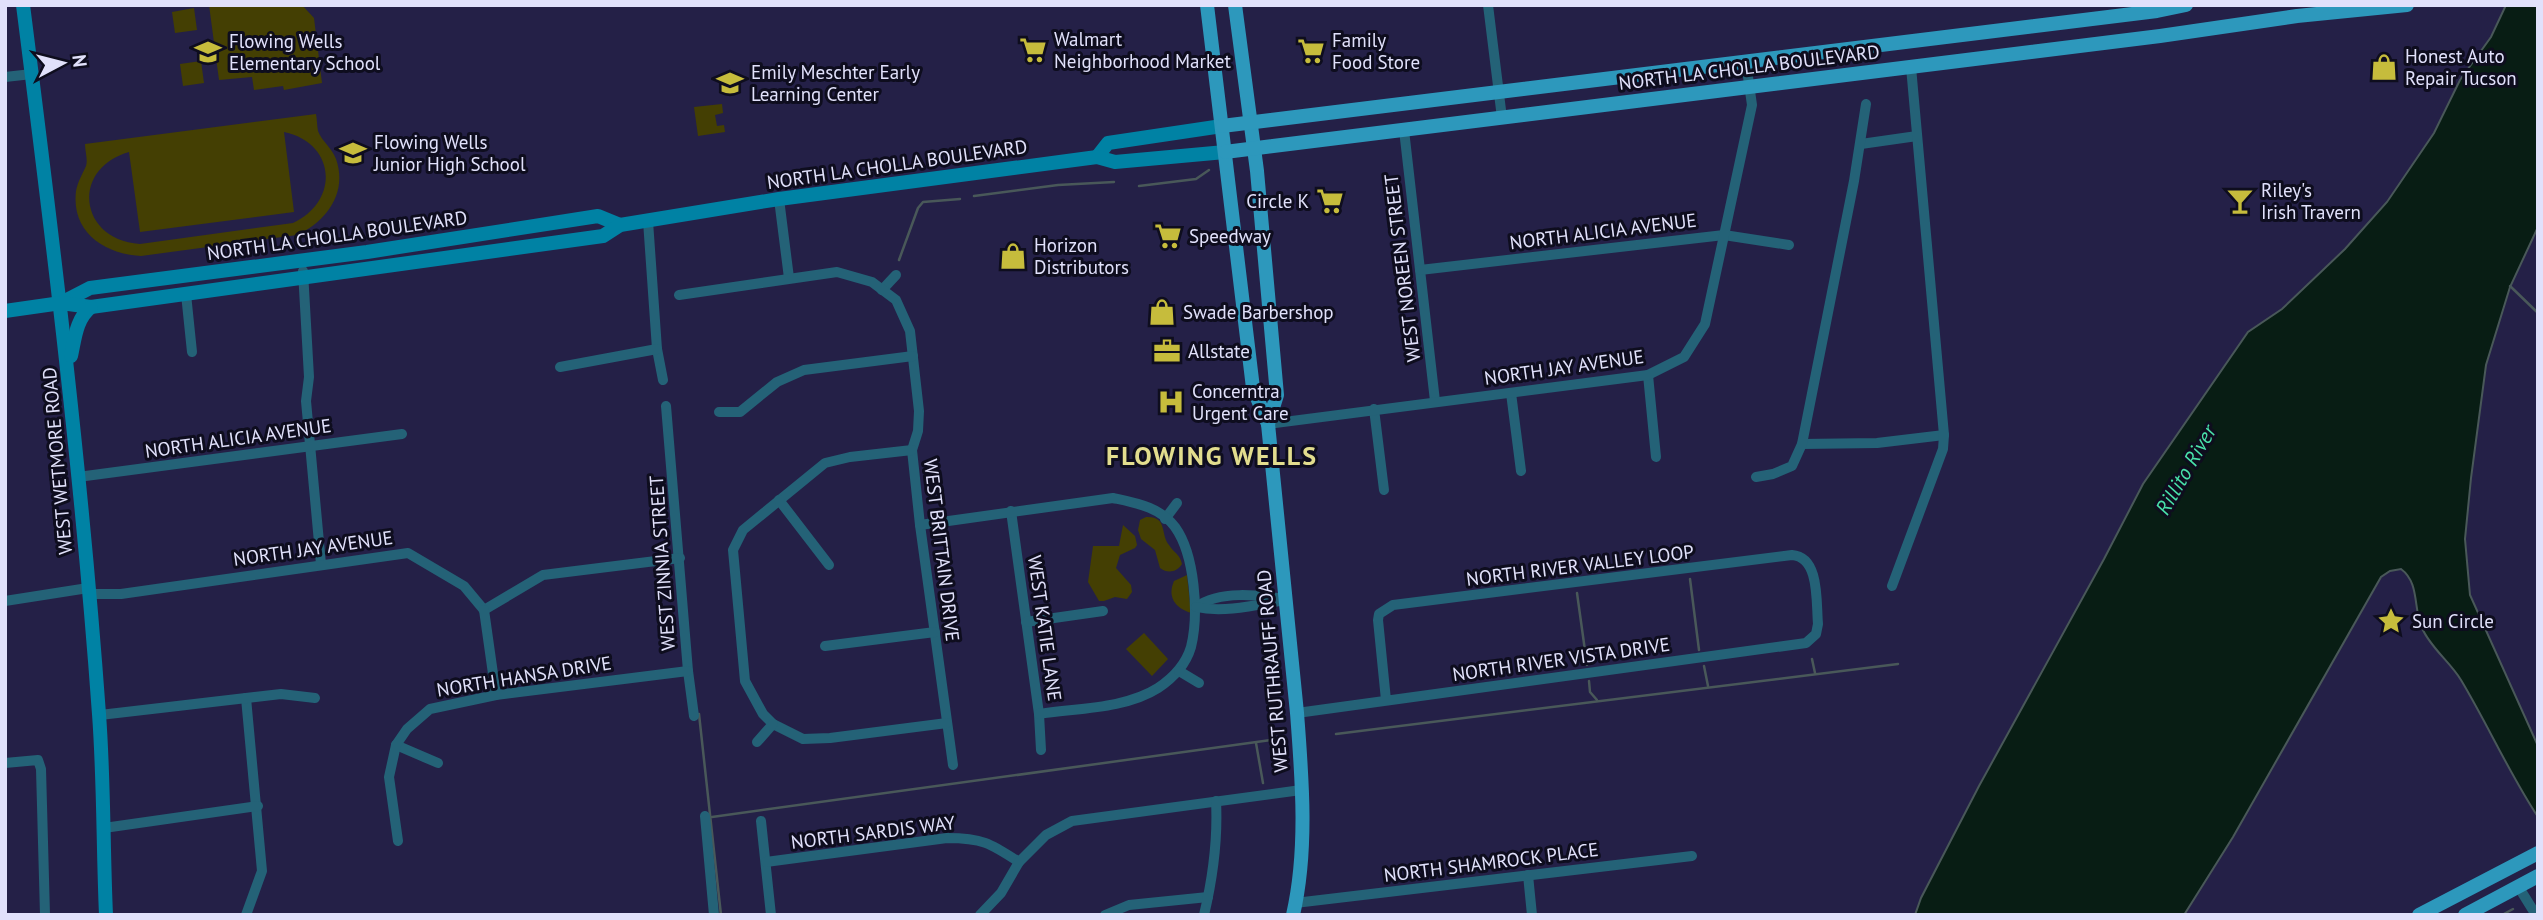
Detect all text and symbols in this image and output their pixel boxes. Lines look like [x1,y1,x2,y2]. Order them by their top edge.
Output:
place label: Walmart Neighborhood Market [1054,27,1232,73]
north arrow [28,28,98,98]
place label: Family Food Store [1332,28,1420,74]
place label: Flowing Wells Elementary School [229,29,381,75]
supermarket icon: Walmart Neighborhood Market [1018,35,1048,65]
supermarket icon: Family Food Store [1296,36,1326,66]
school or university icon: Flowing Wells Elementary School [193,37,223,67]
street label: NORTH LA CHOLLA BOULEVARD [1617,39,1881,95]
place label: Honest Auto Repair Tucson [2405,44,2517,90]
shop icon: Honest Auto Repair Tucson [2369,52,2399,82]
text: N [67,53,93,69]
place label: Emily Meschter Early Learning Center [751,60,920,106]
school or university icon: Emily Meschter Early Learning Center [715,68,745,98]
place label: Flowing Wells Junior High School [373,130,526,176]
street label: NORTH LA CHOLLA BOULEVARD [765,134,1029,194]
school or university icon: Flowing Wells Junior High School [338,138,368,168]
street label: WEST NOREEN STREET [1379,172,1425,363]
place label: Riley's Irish Travern [2261,178,2361,224]
supermarket icon: Circle K [1315,186,1345,216]
bar icon: Riley's Irish Travern [2225,186,2255,216]
place label: Circle K [1246,189,1309,213]
street label: NORTH LA CHOLLA BOULEVARD [205,205,469,265]
street label: NORTH ALICIA AVENUE [1508,208,1698,254]
supermarket icon: Speedway [1153,221,1183,251]
place label: Speedway [1189,224,1271,248]
place label: Horizon Distributors [1034,233,1129,279]
shop icon: Horizon Distributors [998,241,1028,271]
shop icon: Swade Barbershop [1147,297,1177,327]
place label: Swade Barbershop [1183,300,1334,324]
office icon: Allstate [1152,336,1182,366]
place label: Allstate [1188,339,1250,363]
street label: NORTH JAY AVENUE [1483,344,1645,390]
street label: WEST WETMORE ROAD [37,366,77,556]
place label: Concerntra Urgent Care [1192,379,1289,425]
hospital icon: Concerntra Urgent Care [1156,387,1186,417]
street label: NORTH ALICIA AVENUE [143,413,333,463]
water label: Rillito River [2149,418,2223,519]
district label: FLOWING WELLS [1106,439,1318,472]
street label: WEST BRITTAIN DRIVE [919,457,965,643]
street label: WEST ZINNIA STREET [644,474,680,651]
street label: NORTH JAY AVENUE [232,525,394,571]
street label: NORTH RIVER VALLEY LOOP [1465,539,1695,591]
street label: WEST KATIE LANE [1023,553,1067,703]
street label: WEST RUTHRAUFF ROAD [1251,569,1293,773]
place icon: Sun Circle [2376,606,2406,636]
place label: Sun Circle [2412,609,2494,633]
street label: NORTH RIVER VISTA DRIVE [1451,632,1671,686]
street label: NORTH HANSA DRIVE [435,650,613,702]
street label: NORTH SARDIS WAY [790,810,957,854]
street label: NORTH SHAMROCK PLACE [1382,837,1600,887]

